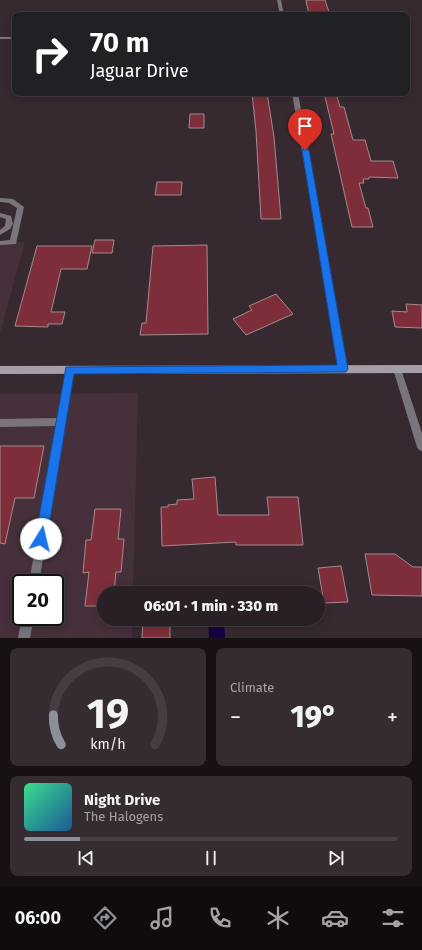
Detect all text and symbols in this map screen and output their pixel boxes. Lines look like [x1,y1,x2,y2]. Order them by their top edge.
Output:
text: 70 m [90,26,149,59]
icon: right [24,28,76,80]
text: Jaguar Drive [90,60,188,82]
pin [288,109,322,150]
icon: arrive [294,115,316,137]
position arrow [20,518,62,560]
speed limit sign: 20 [12,574,64,626]
text: 06:01 · 1 min · 330 m [144,597,278,615]
text: Climate [230,680,274,695]
text: 19 [87,689,129,739]
text: 19° [291,699,337,735]
text: − [230,704,241,731]
text: + [387,704,398,731]
text: km/h [90,736,126,753]
text: Night Drive [84,791,160,809]
text: The Halogens [84,809,163,824]
icon: previous [75,847,97,869]
icon: pause [200,847,222,869]
icon: next [325,847,347,869]
icon: directions [91,904,119,932]
icon: music [148,904,176,932]
icon: phone [206,904,234,932]
icon: climate [264,904,292,932]
icon: car [321,904,349,932]
icon: filters [379,904,407,932]
text: 06:00 [15,907,61,929]

